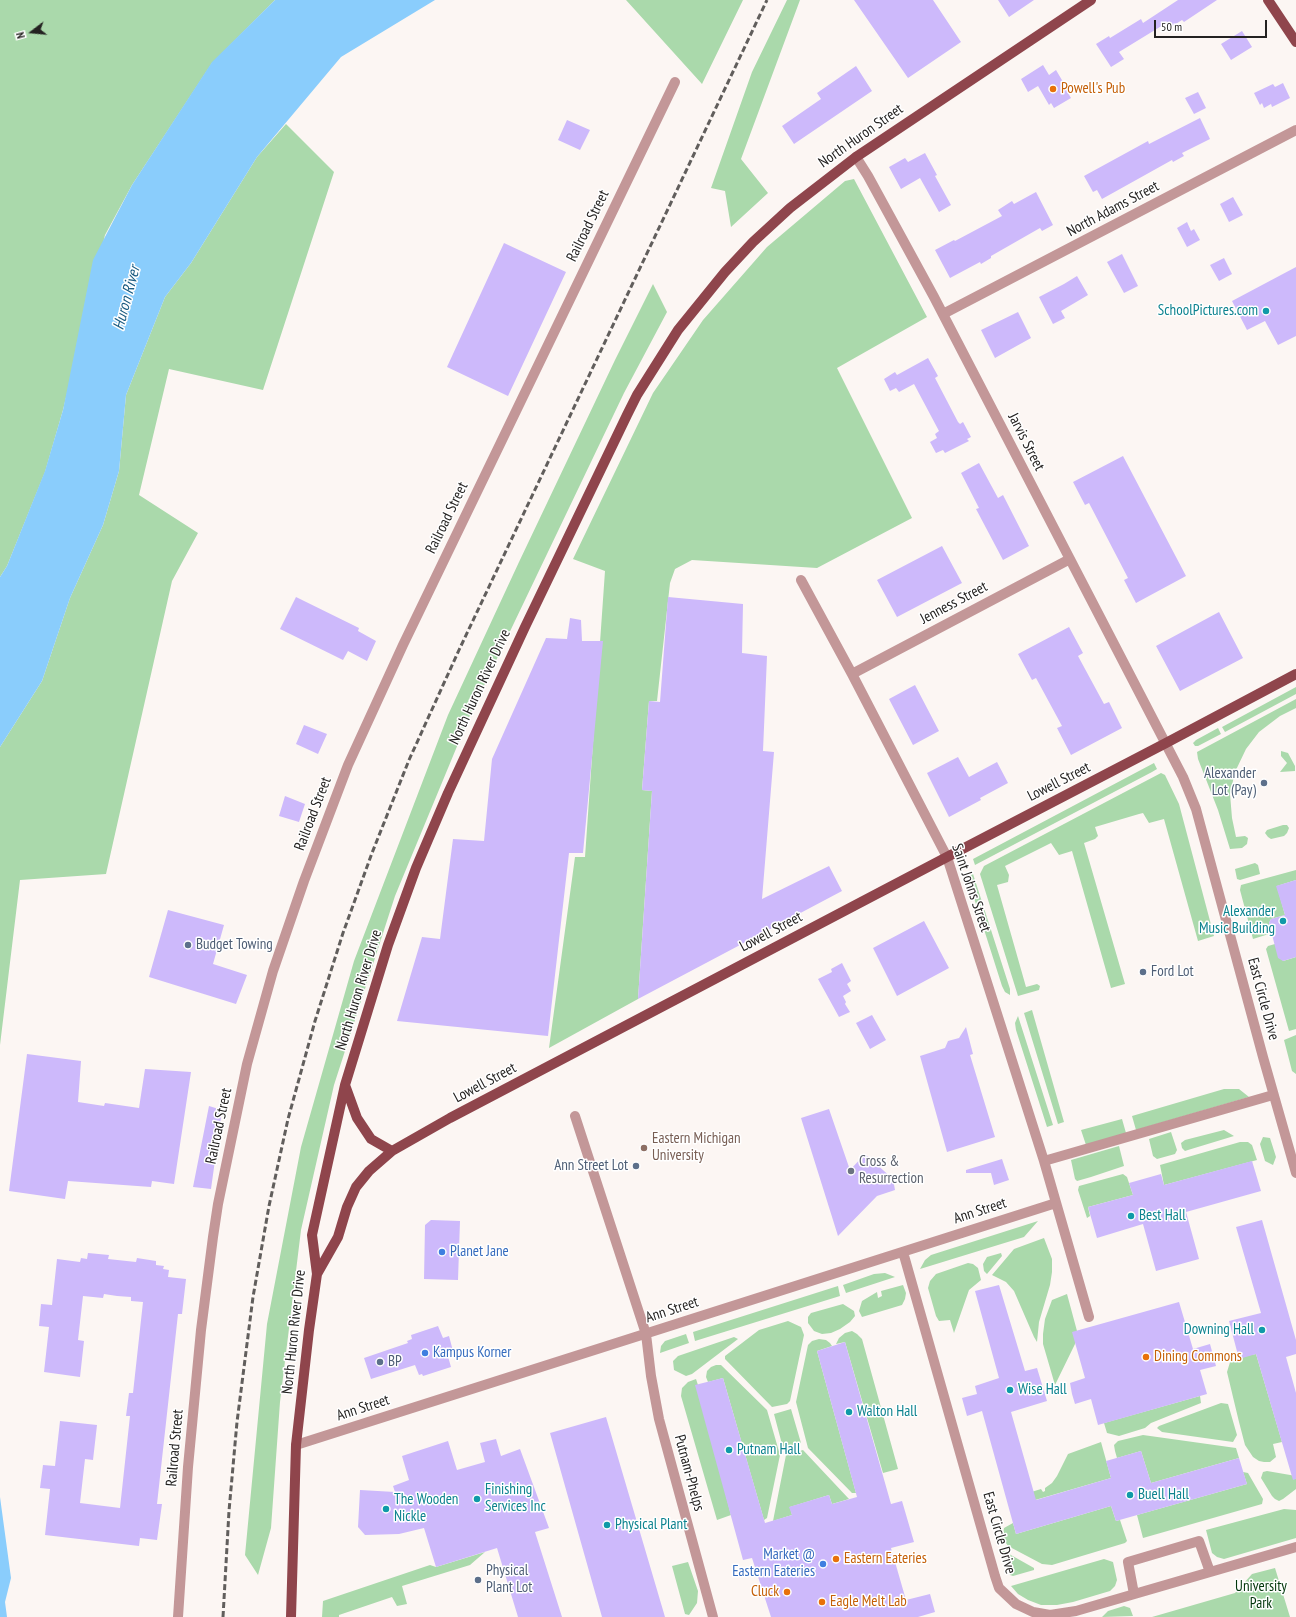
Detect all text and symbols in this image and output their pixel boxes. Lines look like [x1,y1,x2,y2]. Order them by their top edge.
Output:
north arrow [12,12,52,52]
scale bar [1156,12,1269,38]
text: 50 m [1161,19,1182,34]
text: N [13,31,28,40]
place label: Powell's Pub [1061,80,1125,98]
marker: Powell's Pub [1048,84,1058,94]
street label: North Huron Street [815,100,907,172]
street label: North Adams Street [1064,177,1162,241]
street label: Railroad Street [563,187,613,265]
water label: Huron River [109,264,145,332]
place label: SchoolPictures.com [1158,302,1258,320]
marker: SchoolPictures.com [1261,306,1271,316]
street label: Jarvis Street [1004,410,1048,474]
street label: Railroad Street [422,479,472,557]
street label: Jenness Street [917,578,991,628]
street label: North Huron River Drive [445,627,515,747]
street label: Lowell Street [1025,759,1093,805]
place label: Alexander Lot (Pay) [1204,765,1256,800]
street label: Railroad Street [291,775,335,853]
marker: Alexander Lot (Pay) [1259,778,1269,788]
street label: Saint Johns Street [947,842,995,934]
place label: Alexander Music Building [1199,903,1275,938]
street label: Lowell Street [737,908,805,956]
marker: Alexander Music Building [1278,916,1288,926]
street label: North Huron River Drive [332,928,386,1052]
place label: Budget Towing [196,936,273,954]
marker: Budget Towing [183,940,193,950]
street label: East Circle Drive [1243,956,1283,1042]
place label: Ford Lot [1151,963,1194,981]
marker: Ford Lot [1138,967,1148,977]
street label: Lowell Street [451,1059,519,1107]
street label: Railroad Street [202,1086,236,1166]
place label: Eastern Michigan University [652,1130,741,1165]
marker: Eastern Michigan University [639,1143,649,1153]
place label: Cross & Resurrection [859,1153,923,1188]
place label: Ann Street Lot [554,1157,628,1175]
marker: Ann Street Lot [631,1161,641,1171]
marker: Cross & Resurrection [846,1166,856,1176]
street label: Ann Street [951,1194,1009,1228]
place label: Best Hall [1139,1207,1186,1225]
marker: Best Hall [1126,1211,1136,1221]
place label: Planet Jane [450,1243,509,1261]
marker: Planet Jane [437,1247,447,1257]
street label: North Huron River Drive [279,1269,309,1395]
street label: Ann Street [643,1293,701,1327]
place label: Downing Hall [1184,1321,1254,1339]
marker: Downing Hall [1257,1325,1267,1335]
place label: Kampus Korner [433,1344,511,1362]
marker: Kampus Korner [420,1348,430,1358]
place label: Dining Commons [1154,1348,1242,1366]
marker: Dining Commons [1141,1352,1151,1362]
place label: BP [388,1353,402,1371]
marker: BP [375,1357,385,1367]
place label: Wise Hall [1018,1381,1067,1399]
marker: Wise Hall [1005,1385,1015,1395]
street label: Ann Street [334,1391,392,1425]
place label: Walton Hall [857,1403,917,1421]
marker: Walton Hall [844,1407,854,1417]
street label: Railroad Street [163,1409,187,1487]
street label: Putnam-Phelps [670,1433,708,1513]
place label: Putnam Hall [737,1441,801,1459]
marker: Putnam Hall [724,1445,734,1455]
place label: Finishing Services Inc [485,1481,546,1516]
place label: Buell Hall [1138,1486,1189,1504]
street label: East Circle Drive [979,1490,1019,1576]
marker: Buell Hall [1125,1490,1135,1500]
place label: The Wooden Nickle [394,1491,458,1526]
marker: Finishing Services Inc [472,1494,482,1504]
marker: The Wooden Nickle [381,1504,391,1514]
place label: Physical Plant [615,1516,687,1534]
marker: Physical Plant [602,1520,612,1530]
place label: Market @ Eastern Eateries [732,1546,815,1581]
place label: Eastern Eateries [844,1550,927,1568]
marker: Eastern Eateries [831,1554,841,1564]
marker: Market @ Eastern Eateries [818,1559,828,1569]
place label: Physical Plant Lot [486,1562,532,1597]
marker: Physical Plant Lot [473,1575,483,1585]
park label: University Park [1235,1578,1287,1613]
place label: Cluck [751,1583,779,1601]
marker: Cluck [782,1587,792,1597]
place label: Eagle Melt Lab [830,1593,907,1611]
marker: Eagle Melt Lab [817,1597,827,1607]

